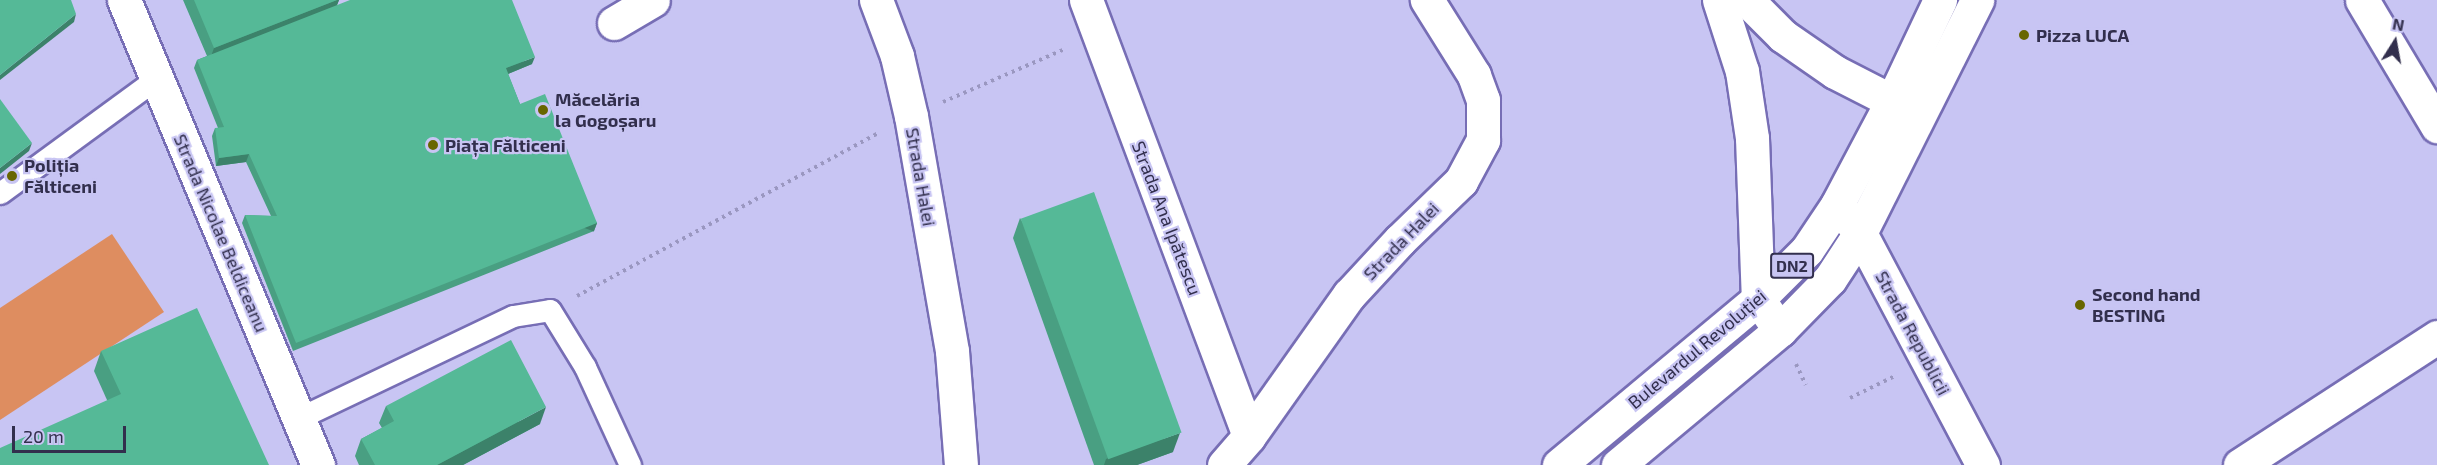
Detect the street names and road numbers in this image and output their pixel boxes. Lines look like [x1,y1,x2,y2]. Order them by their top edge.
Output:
street label: Strada Halei [902,126,940,228]
street label: Strada Nicolae Beldiceanu [169,131,273,335]
street label: Strada Ana Ipătescu [1128,138,1206,298]
street label: Strada Halei [1359,198,1443,284]
road number: DN2 [1770,253,1814,279]
street label: Strada Republicii [1871,267,1955,399]
street label: Bulevardul Revoluției [1623,285,1771,413]

